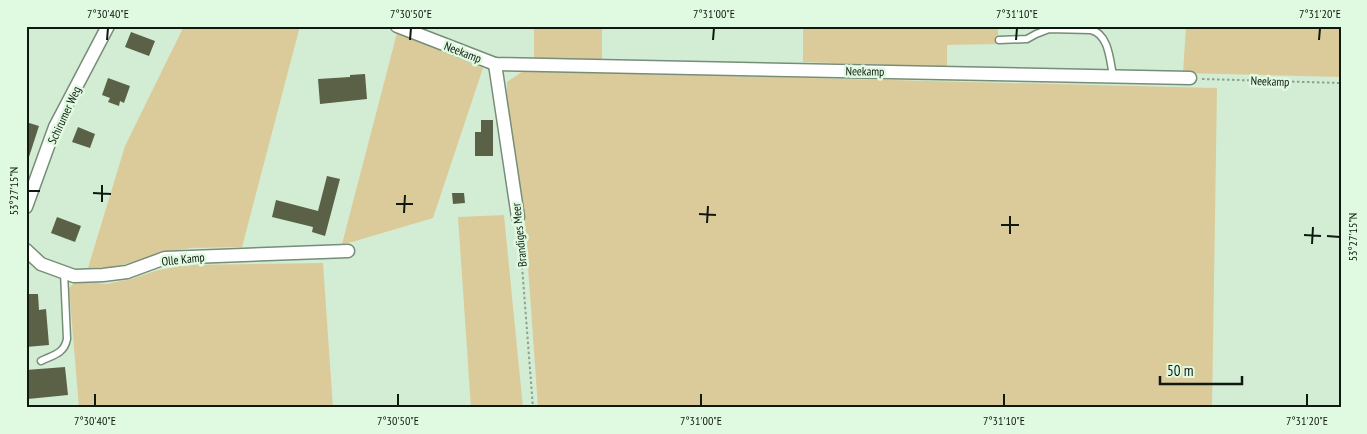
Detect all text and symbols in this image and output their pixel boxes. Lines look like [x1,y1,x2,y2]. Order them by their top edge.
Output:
text: 7°30'40"E [87,6,129,21]
text: 7°30'50"E [390,6,432,21]
text: 7°31'00"E [693,6,735,21]
text: 7°31'10"E [996,6,1038,21]
text: 7°31'20"E [1299,6,1341,21]
street label: Neekamp [442,38,484,66]
street label: Neekamp [845,63,885,79]
street label: Neekamp [1250,73,1290,89]
street label: Schirumer Weg [44,84,84,146]
text: 53°27'15"N [6,167,21,215]
street label: Brandiges Meer [508,202,530,268]
text: 53°27'15"N [1345,213,1360,261]
street label: Olle Kamp [161,249,205,269]
scale bar [1160,354,1242,386]
text: 50 m [1167,361,1193,380]
text: 7°30'40"E [74,413,116,428]
text: 7°30'50"E [377,413,419,428]
text: 7°31'00"E [680,413,722,428]
text: 7°31'10"E [983,413,1025,428]
text: 7°31'20"E [1286,413,1328,428]

